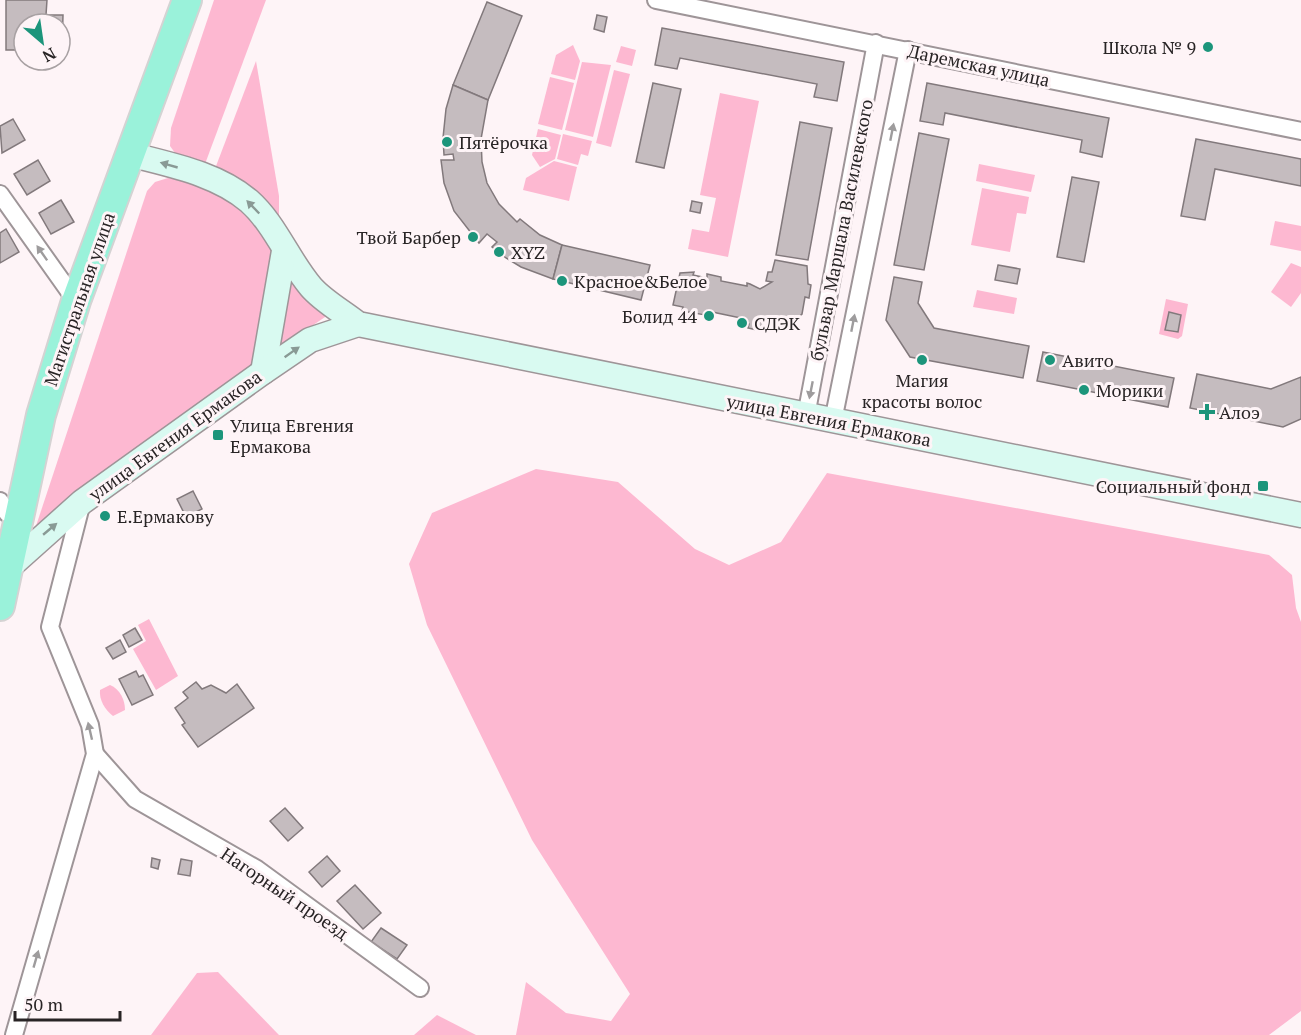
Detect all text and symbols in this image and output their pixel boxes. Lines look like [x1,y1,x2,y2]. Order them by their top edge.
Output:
north arrow [12,12,72,72]
place label: Школа № 9 [1103,35,1196,59]
street label: Даремская улица [906,38,1052,92]
marker: Школа № 9 [1201,40,1215,54]
text: N [39,43,60,68]
street label: бульвар Маршала Василевского [804,97,878,363]
one-way arrow [887,122,897,141]
place label: Пятёрочка [459,130,548,154]
marker: Пятёрочка [440,135,454,149]
one-way arrow [160,160,178,169]
one-way arrow [246,199,260,214]
street label: Магистральная улица [38,209,120,389]
place label: Твой Барбер [356,225,461,249]
marker: Твой Барбер [466,230,480,244]
place label: XYZ [511,240,545,264]
marker: XYZ [492,245,506,259]
one-way arrow [36,246,48,262]
place label: Красное&Белое [574,269,707,293]
marker: Красное&Белое [555,274,569,288]
place label: Болид 44 [622,304,697,328]
marker: Болид 44 [702,309,716,323]
place label: СДЭК [754,311,801,335]
one-way arrow [849,313,858,332]
marker: СДЭК [735,316,749,330]
one-way arrow [284,346,300,358]
place label: Авито [1062,348,1114,372]
marker: Магия красоты волос [915,353,929,367]
marker: Авито [1043,353,1057,367]
street label: улица Евгения Ермакова [83,364,266,506]
place label: Магия красоты волос [862,368,982,413]
place label: Морики [1096,378,1164,402]
one-way arrow [806,381,815,400]
marker: Морики [1077,383,1091,397]
street label: улица Евгения Ермакова [724,388,933,452]
place label: Алоэ [1219,400,1260,424]
marker: Алоэ [1200,405,1214,419]
place label: Улица Евгения Ермакова [230,413,354,458]
marker: Улица Евгения Ермакова [211,428,225,442]
place label: Социальный фонд [1096,474,1251,498]
marker: Социальный фонд [1256,479,1270,493]
place label: Е.Ермакову [117,504,214,528]
marker: Е.Ермакову [98,509,112,523]
one-way arrow [42,522,58,535]
one-way arrow [85,721,95,740]
street label: Нагорный проезд [217,841,353,945]
one-way arrow [32,950,41,968]
scale bar [15,984,120,1022]
text: 50 m [24,992,64,1016]

